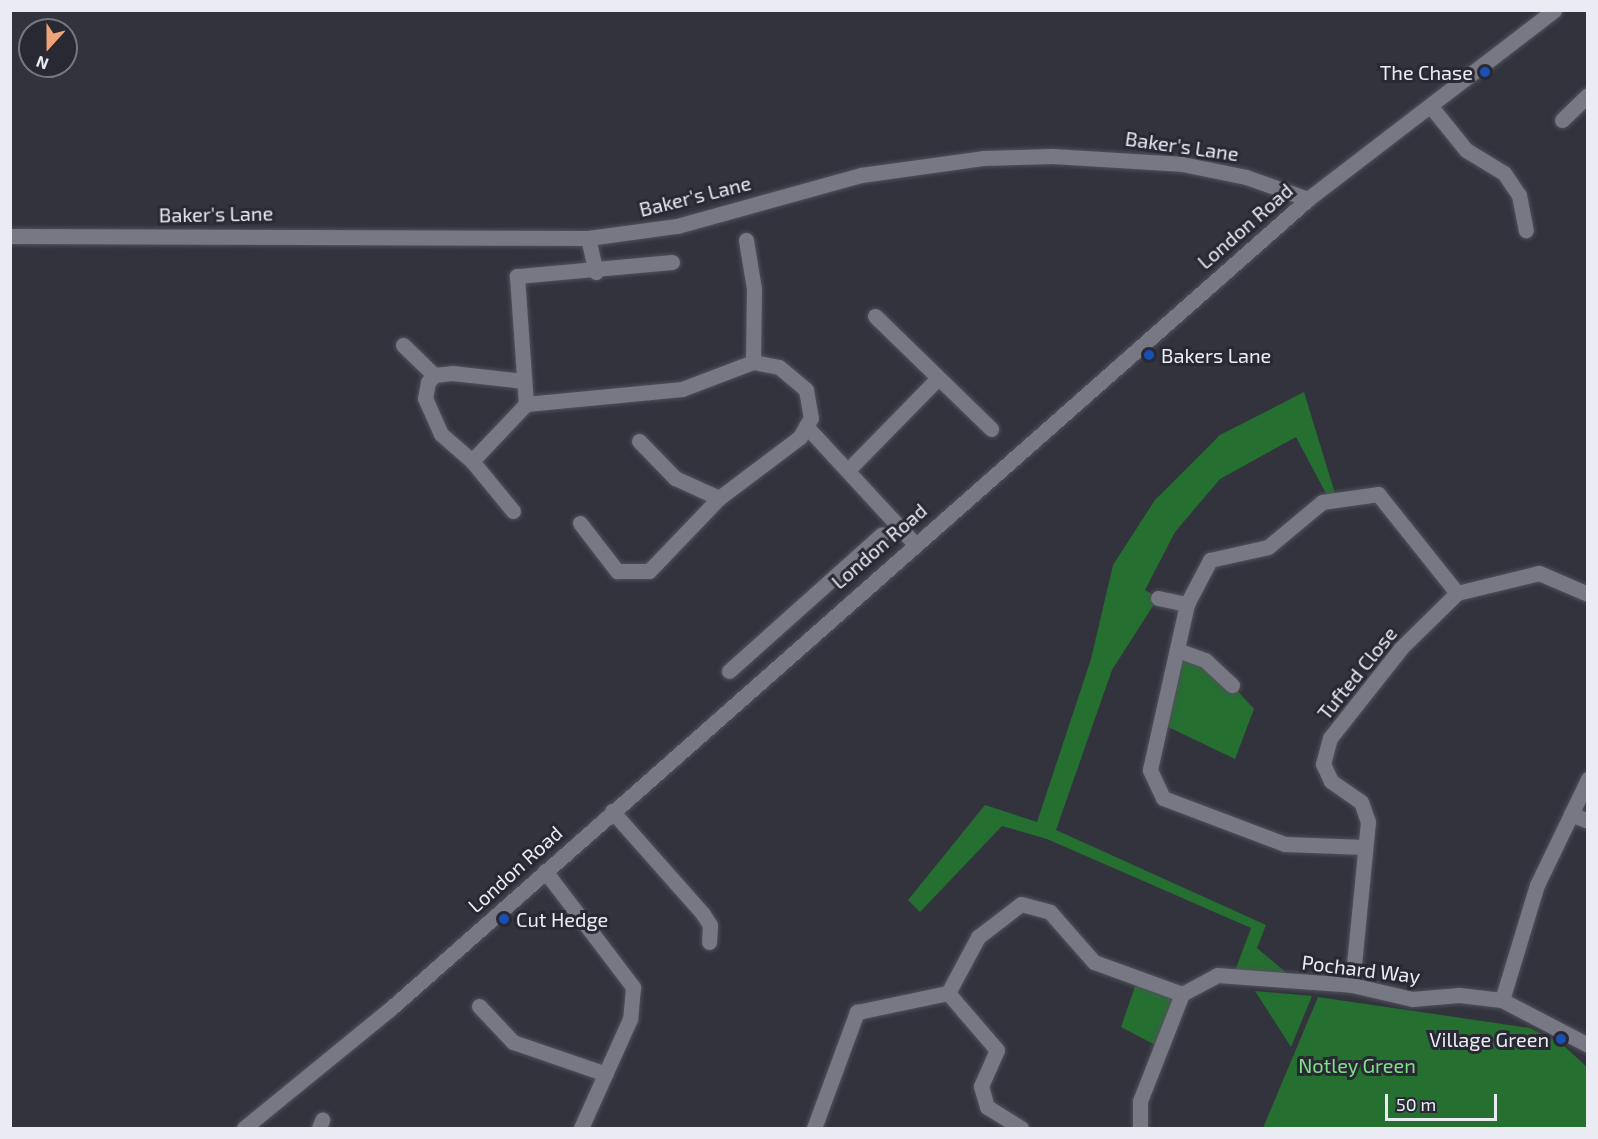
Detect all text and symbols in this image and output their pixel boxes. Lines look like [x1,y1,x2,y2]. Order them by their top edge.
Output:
north arrow [18,18,78,78]
text: N [33,52,51,74]
place label: The Chase [1380,60,1473,84]
marker: The Chase [1478,65,1492,79]
street label: Baker's Lane [1124,126,1240,166]
street label: Baker's Lane [637,171,753,221]
street label: London Road [1193,178,1297,274]
street label: Baker's Lane [159,201,273,227]
place label: Bakers Lane [1161,343,1271,367]
marker: Bakers Lane [1142,348,1156,362]
street label: London Road [827,498,931,594]
street label: Tufted Close [1312,622,1402,724]
street label: London Road [463,821,567,917]
place label: Cut Hedge [516,907,608,931]
marker: Cut Hedge [497,912,511,926]
street label: Pochard Way [1300,950,1422,988]
place label: Village Green [1429,1027,1549,1051]
marker: Village Green [1554,1032,1568,1046]
park label: Notley Green [1298,1053,1416,1077]
scale bar [1388,1082,1500,1120]
text: 50 m [1396,1093,1436,1115]

